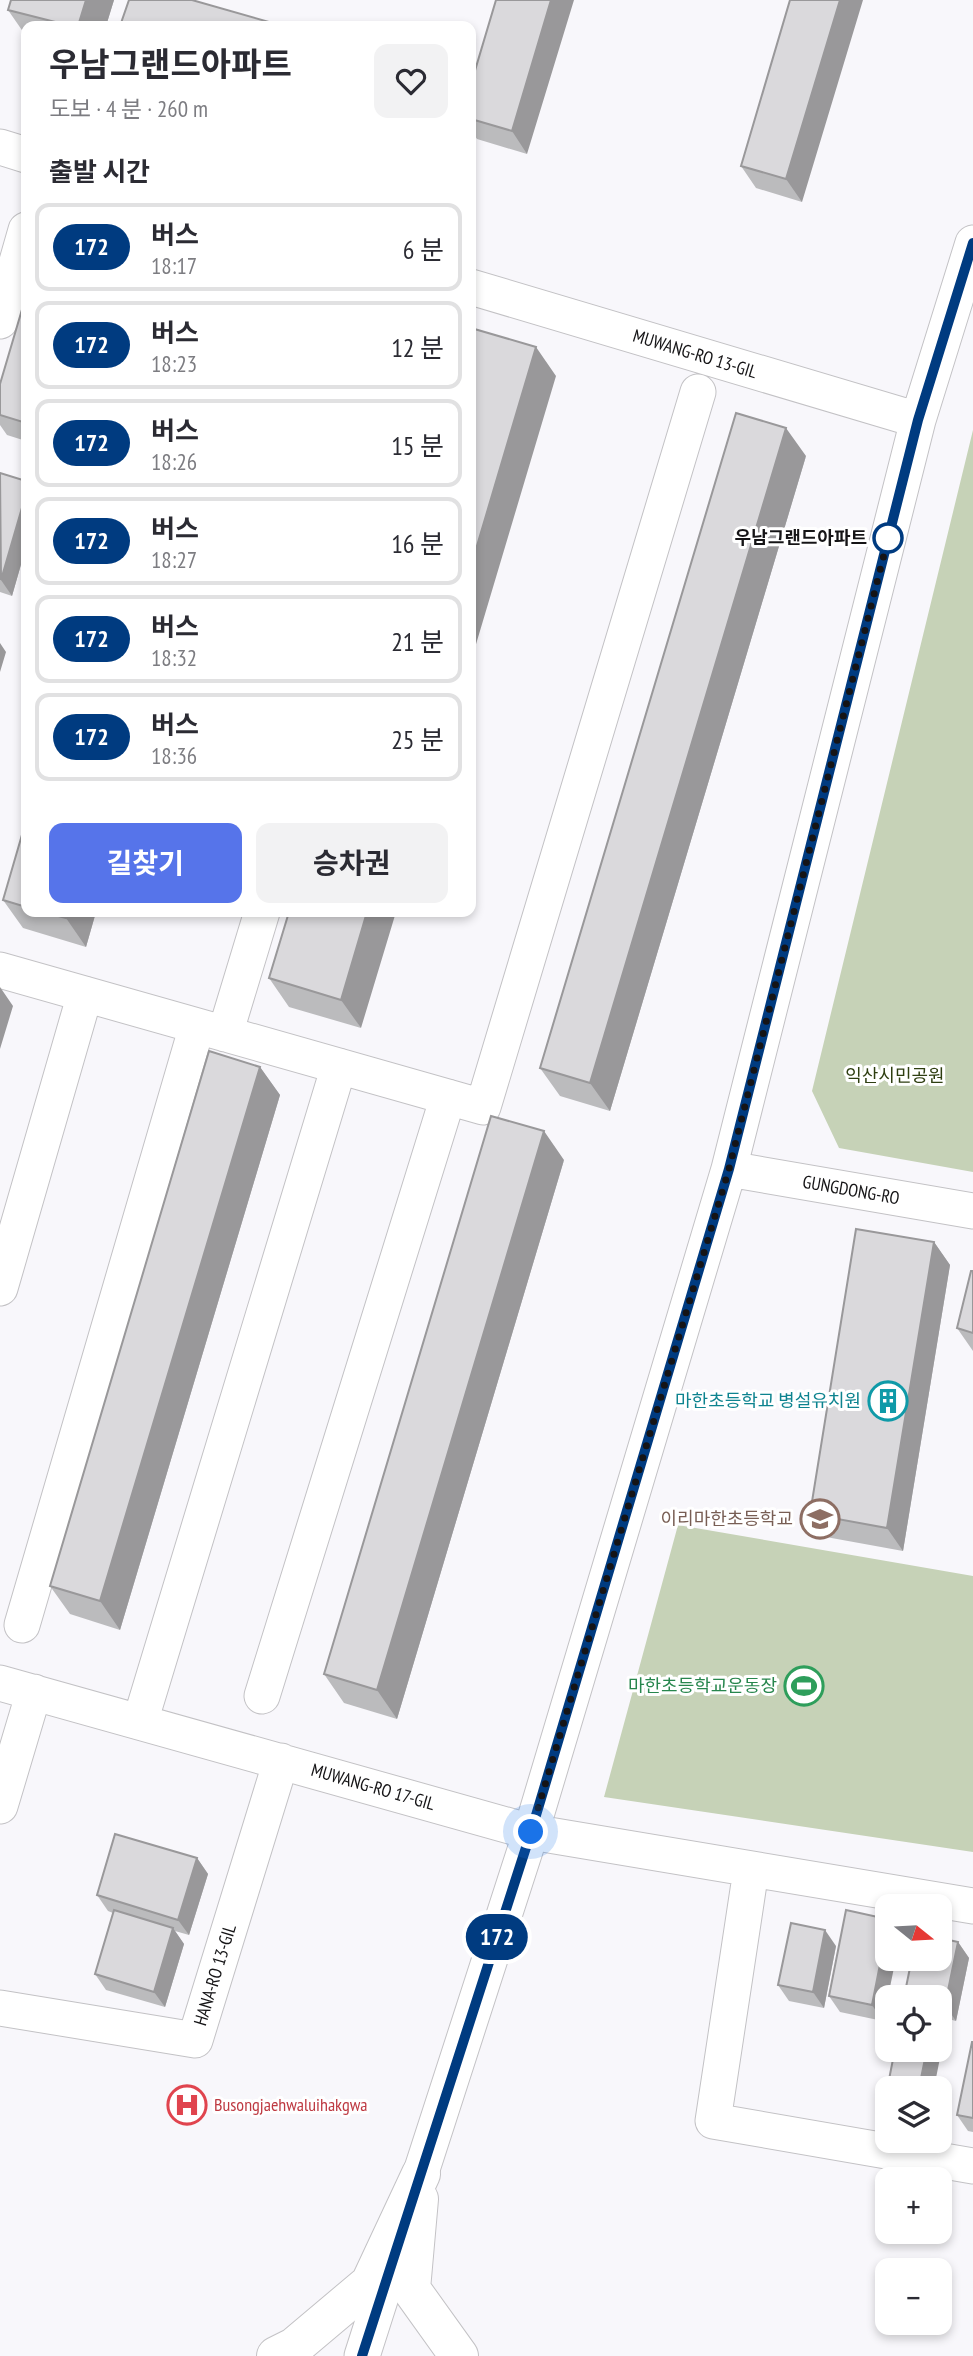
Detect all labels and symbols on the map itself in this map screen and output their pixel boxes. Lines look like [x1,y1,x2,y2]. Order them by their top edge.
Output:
street label: MUWANG-RO 13-GIL [630,324,760,383]
marker: 우남그랜드아파트 [873,523,903,553]
place label: 우남그랜드아파트 [735,526,867,549]
park label: 익산시민공원 [845,1064,945,1087]
street label: GUNGDONG-RO [801,1170,901,1209]
building icon: 마한초등학교 병설유치원 [867,1380,909,1422]
place label: 마한초등학교 병설유치원 [675,1389,861,1412]
school or university icon: 이리마한초등학교 [799,1498,841,1540]
place label: 이리마한초등학교 [661,1507,793,1530]
sports icon: 마한초등학교운동장 [783,1665,825,1707]
place label: 마한초등학교운동장 [628,1674,777,1697]
street label: MUWANG-RO 17-GIL [309,1758,438,1815]
your location [513,1814,548,1849]
north arrow [875,1894,952,1970]
line badge: 172 [457,1914,537,1960]
street label: HANA-RO 13-GIL [188,1921,241,2028]
hospital icon: Busongjaehwaluihakgwa [166,2084,208,2126]
place label: Busongjaehwaluihakgwa [214,2093,368,2116]

